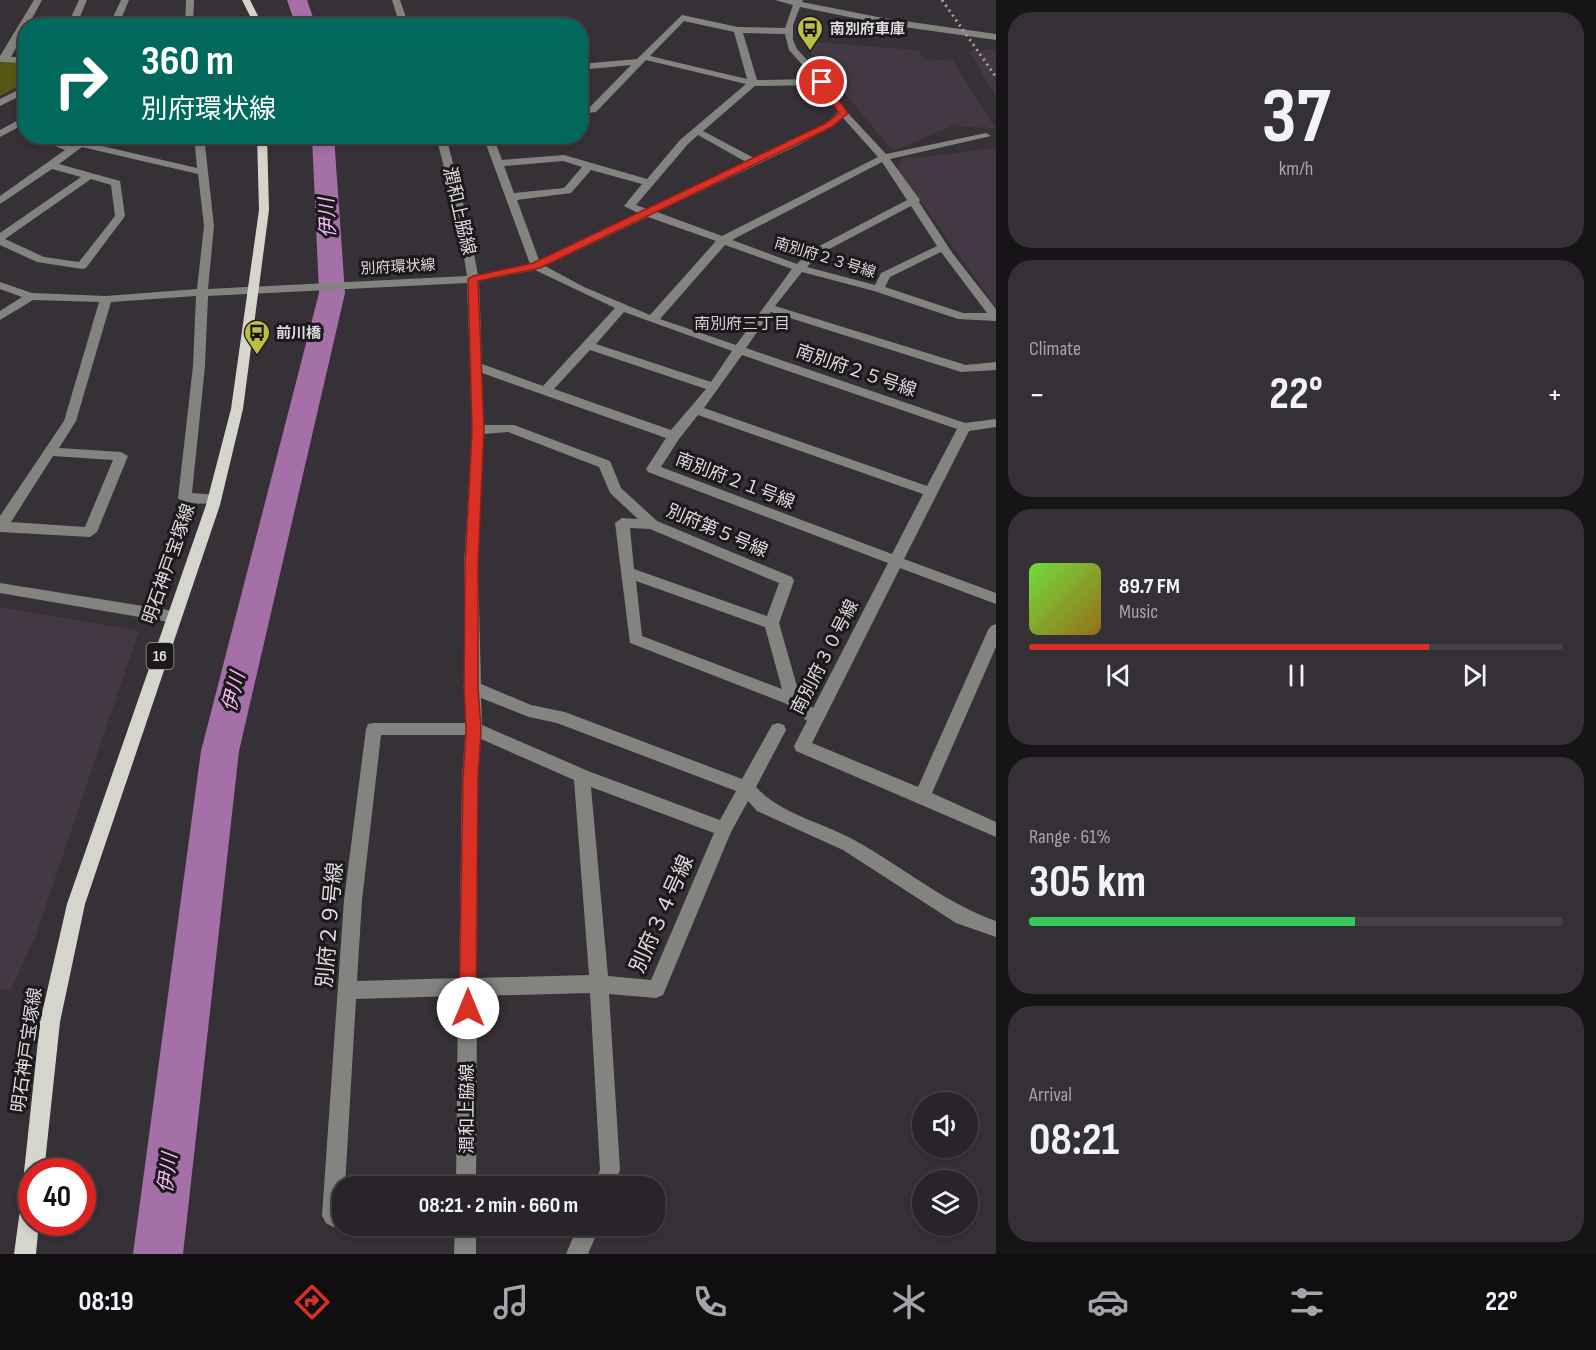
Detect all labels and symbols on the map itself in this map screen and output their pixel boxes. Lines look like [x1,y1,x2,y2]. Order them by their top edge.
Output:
bus stop icon: 南別府車庫 [795,14,825,52]
place label: 南別府車庫 [830,20,905,39]
pin [796,56,847,107]
street label: 潤和上脇線 [439,165,479,257]
water label: 伊川 [315,195,341,239]
street label: 南別府２３号線 [772,234,878,282]
street label: 別府環状線 [360,256,436,278]
district label: 南別府三丁目 [694,315,790,334]
bus stop icon: 前川橋 [242,318,272,356]
place label: 前川橋 [276,324,322,343]
street label: 南別府２５号線 [793,341,919,401]
street label: 南別府２１号線 [672,449,798,513]
street label: 別府第５号線 [663,500,771,562]
street label: 明石神戸宝塚線 [139,501,199,627]
street label: 南別府３０号線 [787,596,863,718]
road number: 16 [146,643,174,669]
water label: 伊川 [218,668,251,714]
street label: 別府３４号線 [625,851,699,977]
street label: 別府２９号線 [312,861,348,989]
position arrow [436,976,500,1040]
street label: 明石神戸宝塚線 [8,986,46,1114]
street label: 潤和上脇線 [457,1064,478,1154]
water label: 伊川 [154,1150,183,1194]
speed limit sign: 40 [18,1158,96,1236]

